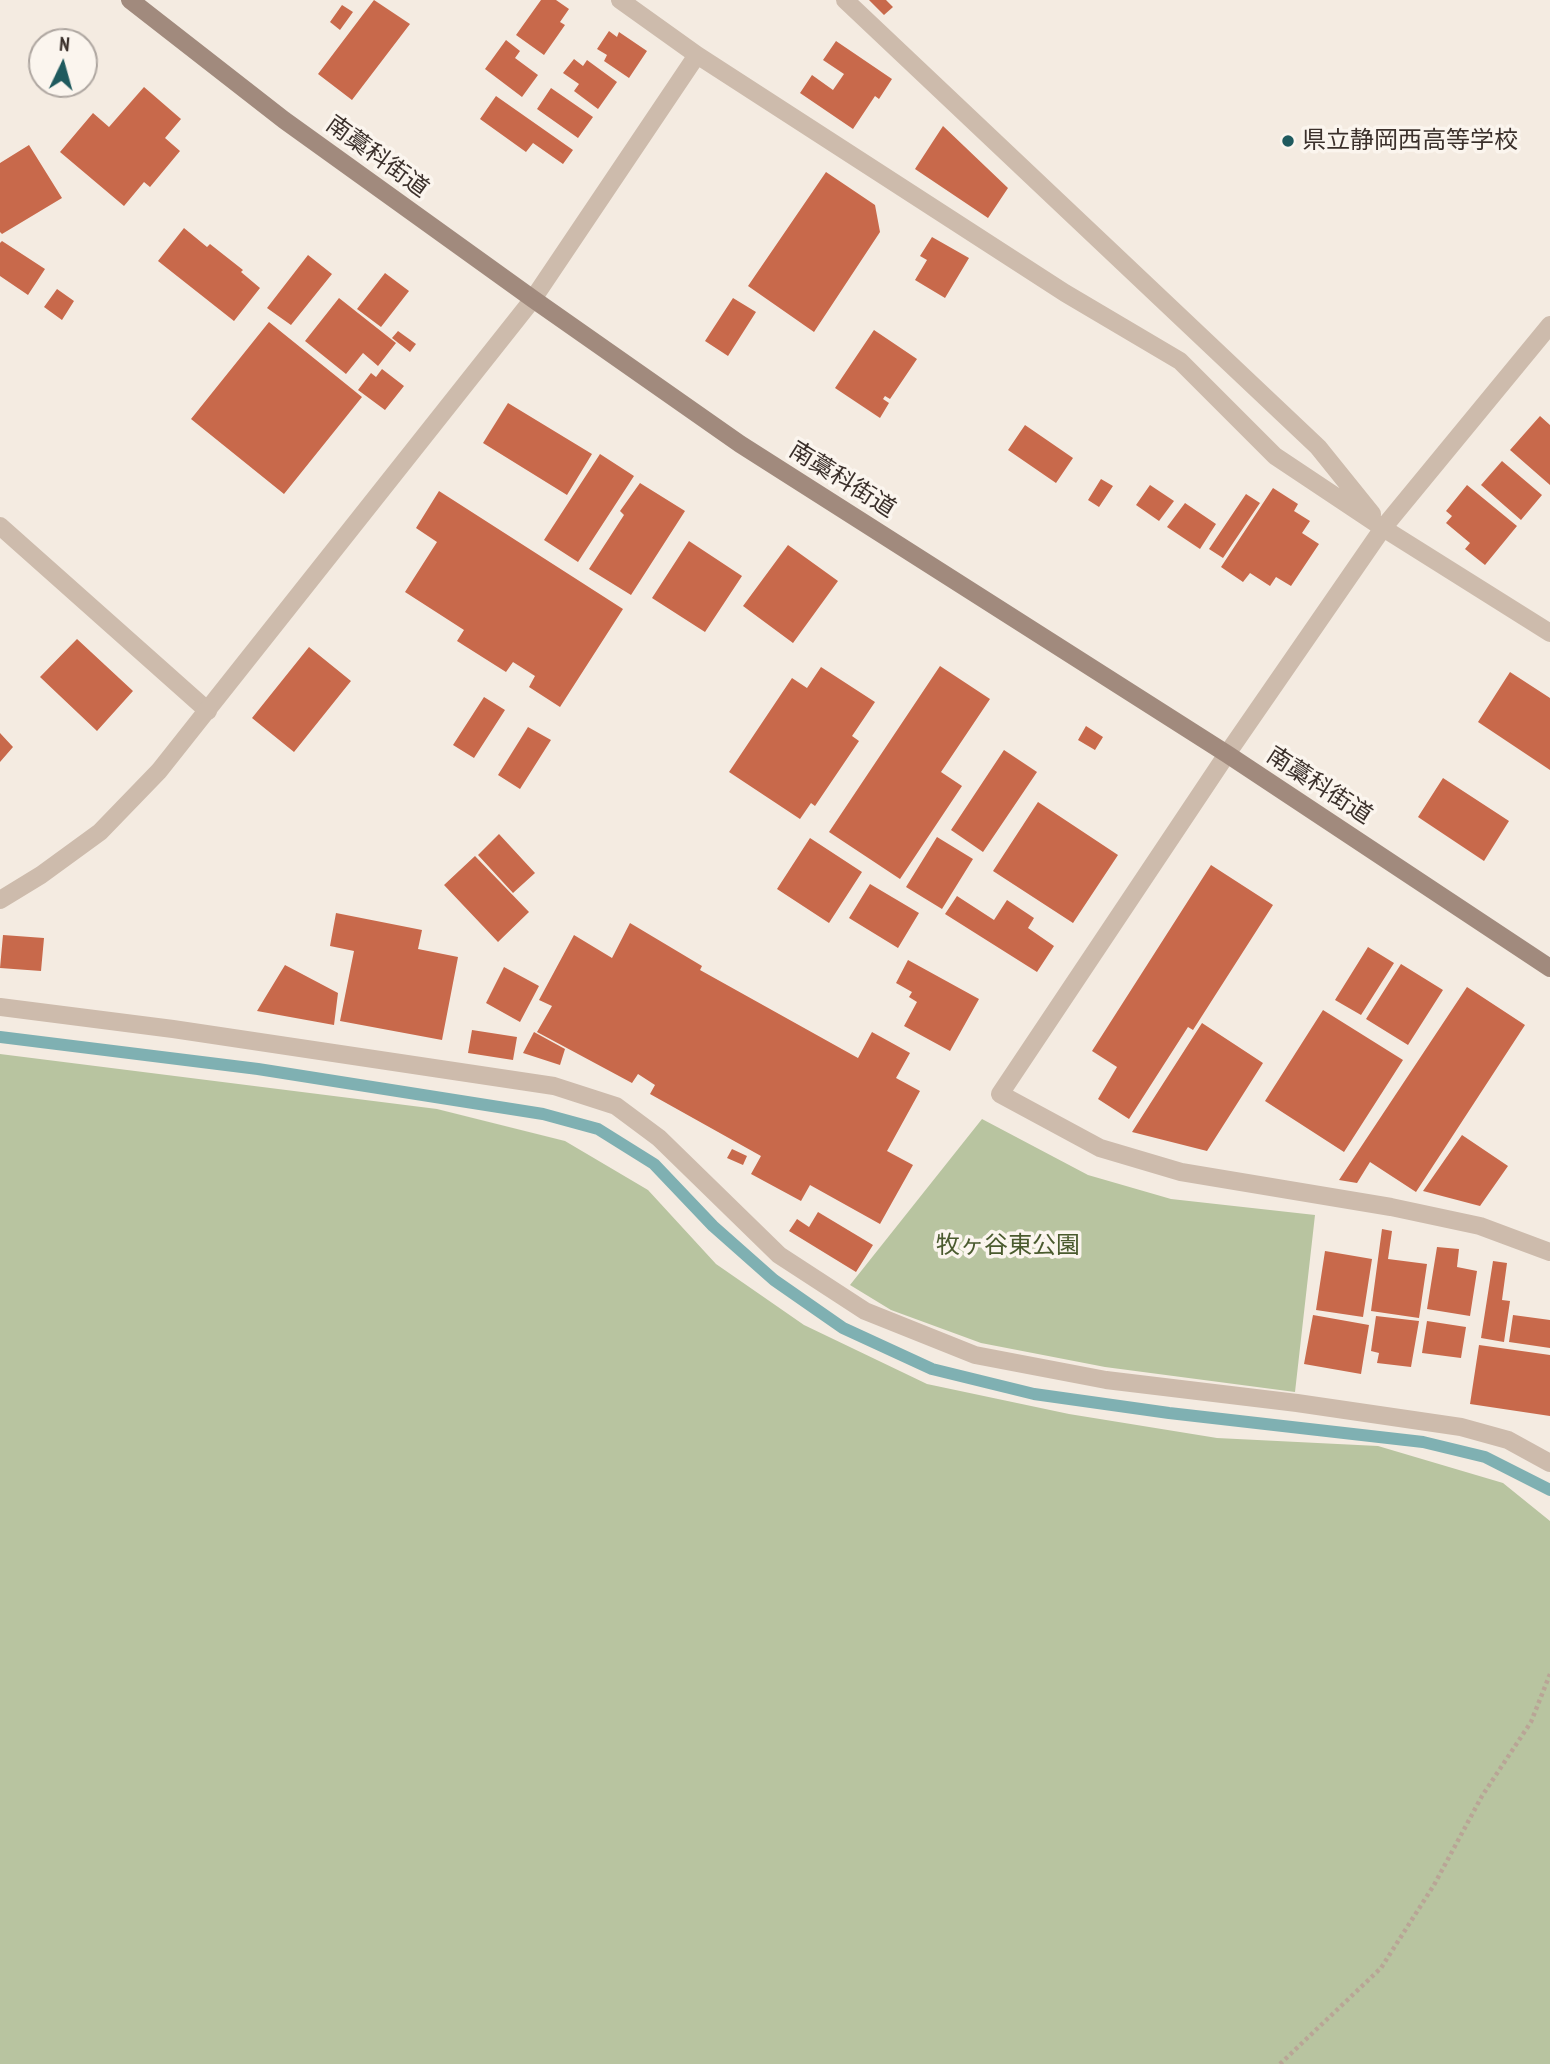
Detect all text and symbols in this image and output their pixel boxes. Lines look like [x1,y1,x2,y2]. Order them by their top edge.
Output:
north arrow [28,28,98,98]
text: N [58,32,71,56]
street label: 南藁科街道 [320,110,434,204]
place label: 県立静岡西高等学校 [1302,127,1518,155]
marker: 県立静岡西高等学校 [1280,133,1296,149]
street label: 南藁科街道 [783,436,901,524]
street label: 南藁科街道 [1261,741,1377,831]
park label: 牧ヶ谷東公園 [936,1232,1080,1260]

